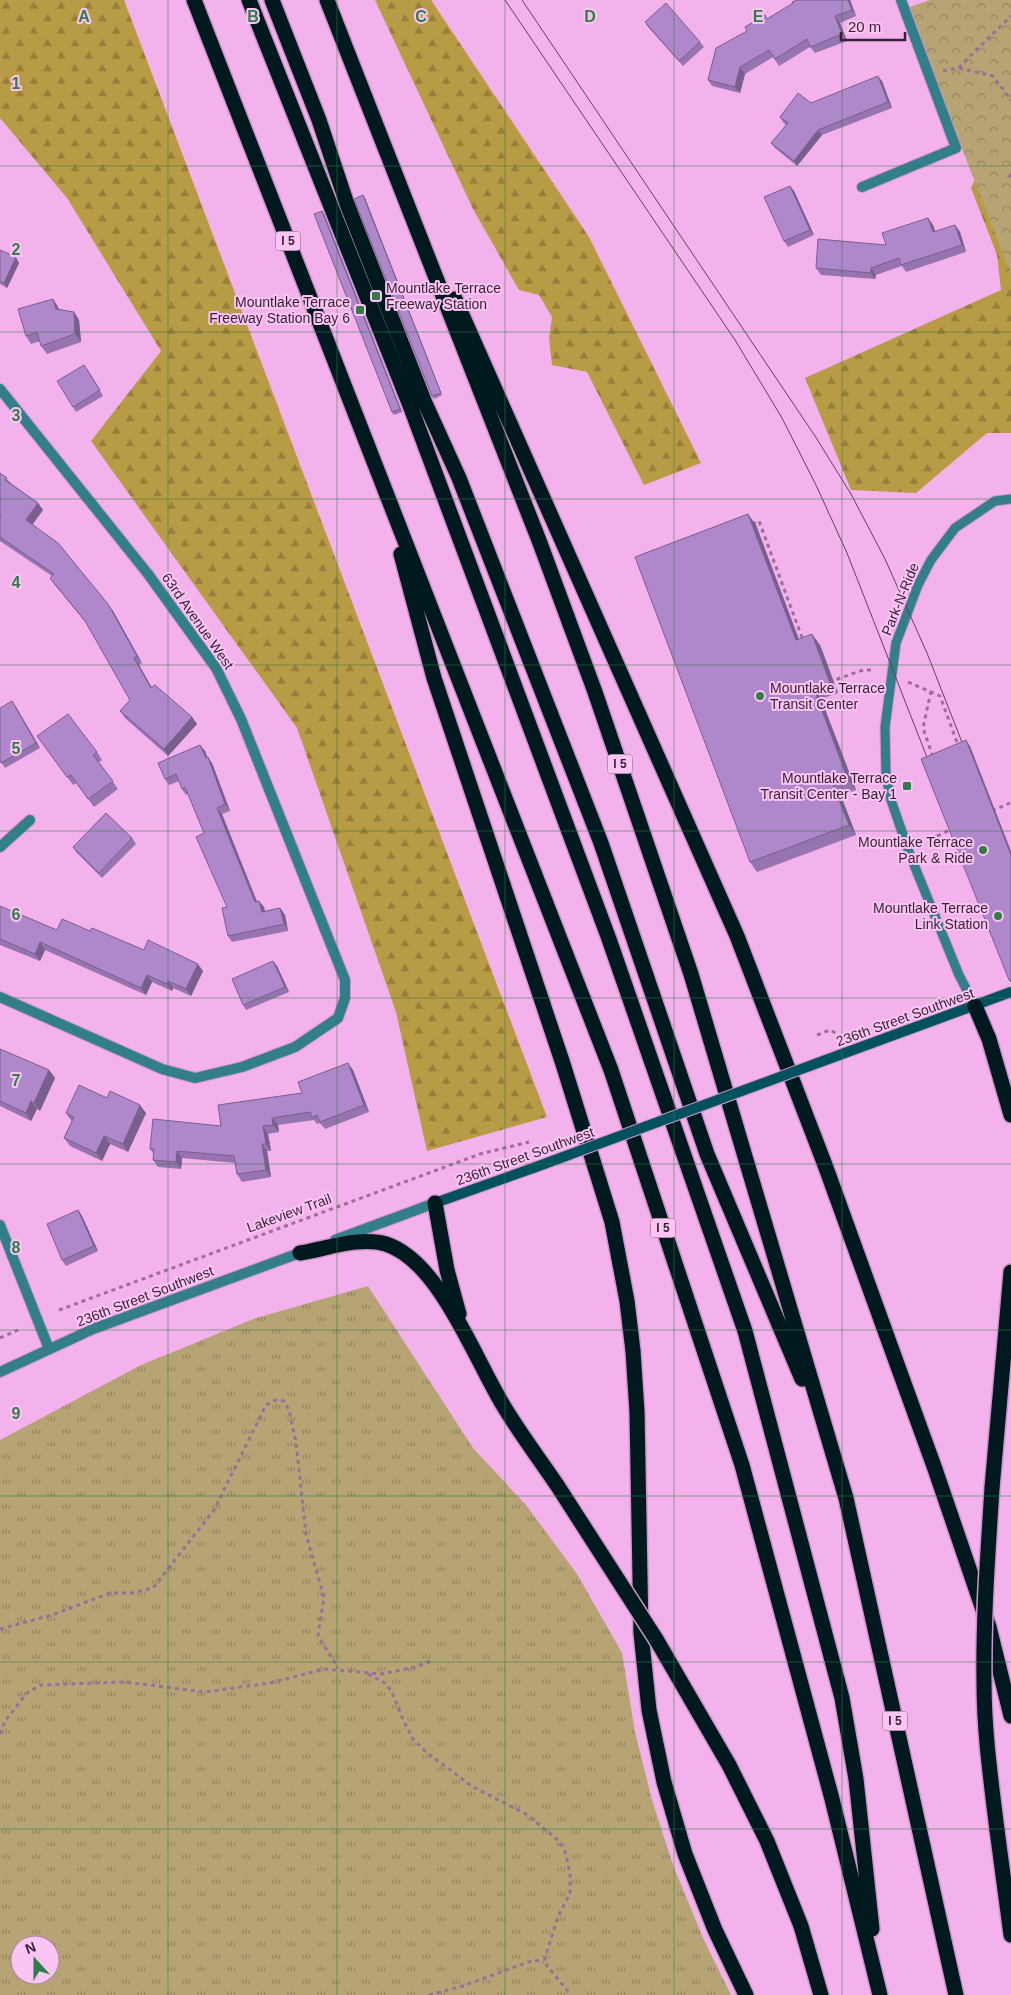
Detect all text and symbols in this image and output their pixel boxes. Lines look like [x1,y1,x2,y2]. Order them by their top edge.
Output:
text: A [78,8,90,25]
text: B [247,8,259,25]
text: C [415,8,427,25]
text: D [584,8,596,25]
text: E [753,8,764,25]
scale bar [841,10,905,42]
text: 20 m [848,18,881,35]
text: 1 [12,75,21,92]
road number: I 5 [276,232,300,250]
text: 2 [12,241,21,258]
place label: Mountlake Terrace Freeway Station [386,280,501,312]
marker: Mountlake Terrace Freeway Station [370,290,382,302]
place label: Mountlake Terrace Freeway Station Bay 6 [209,294,350,326]
marker: Mountlake Terrace Freeway Station Bay 6 [354,304,366,316]
text: 3 [12,407,21,424]
street label: Park-N-Ride [878,560,922,638]
street label: 63rd Avenue West [159,570,237,672]
text: 4 [12,574,21,591]
place label: Mountlake Terrace Transit Center [770,680,885,712]
marker: Mountlake Terrace Transit Center [754,690,766,702]
text: 5 [12,740,21,757]
road number: I 5 [608,754,632,774]
place label: Mountlake Terrace Transit Center - Bay 1 [761,770,897,802]
marker: Mountlake Terrace Transit Center - Bay 1 [901,780,913,792]
place label: Mountlake Terrace Park & Ride [858,834,973,866]
marker: Mountlake Terrace Park & Ride [977,844,989,856]
place label: Mountlake Terrace Link Station [873,900,988,932]
text: 6 [12,906,21,923]
marker: Mountlake Terrace Link Station [992,910,1004,922]
street label: 236th Street Southwest [834,985,976,1049]
text: 7 [12,1072,21,1089]
street label: 236th Street Southwest [454,1124,596,1188]
street label: Lakeview Trail [245,1190,333,1236]
road number: I 5 [650,1218,676,1238]
text: 8 [12,1239,21,1256]
street label: 236th Street Southwest [74,1262,216,1330]
text: 9 [12,1405,21,1422]
road number: I 5 [882,1712,908,1730]
north arrow [10,1935,60,1985]
text: N [23,1939,38,1957]

